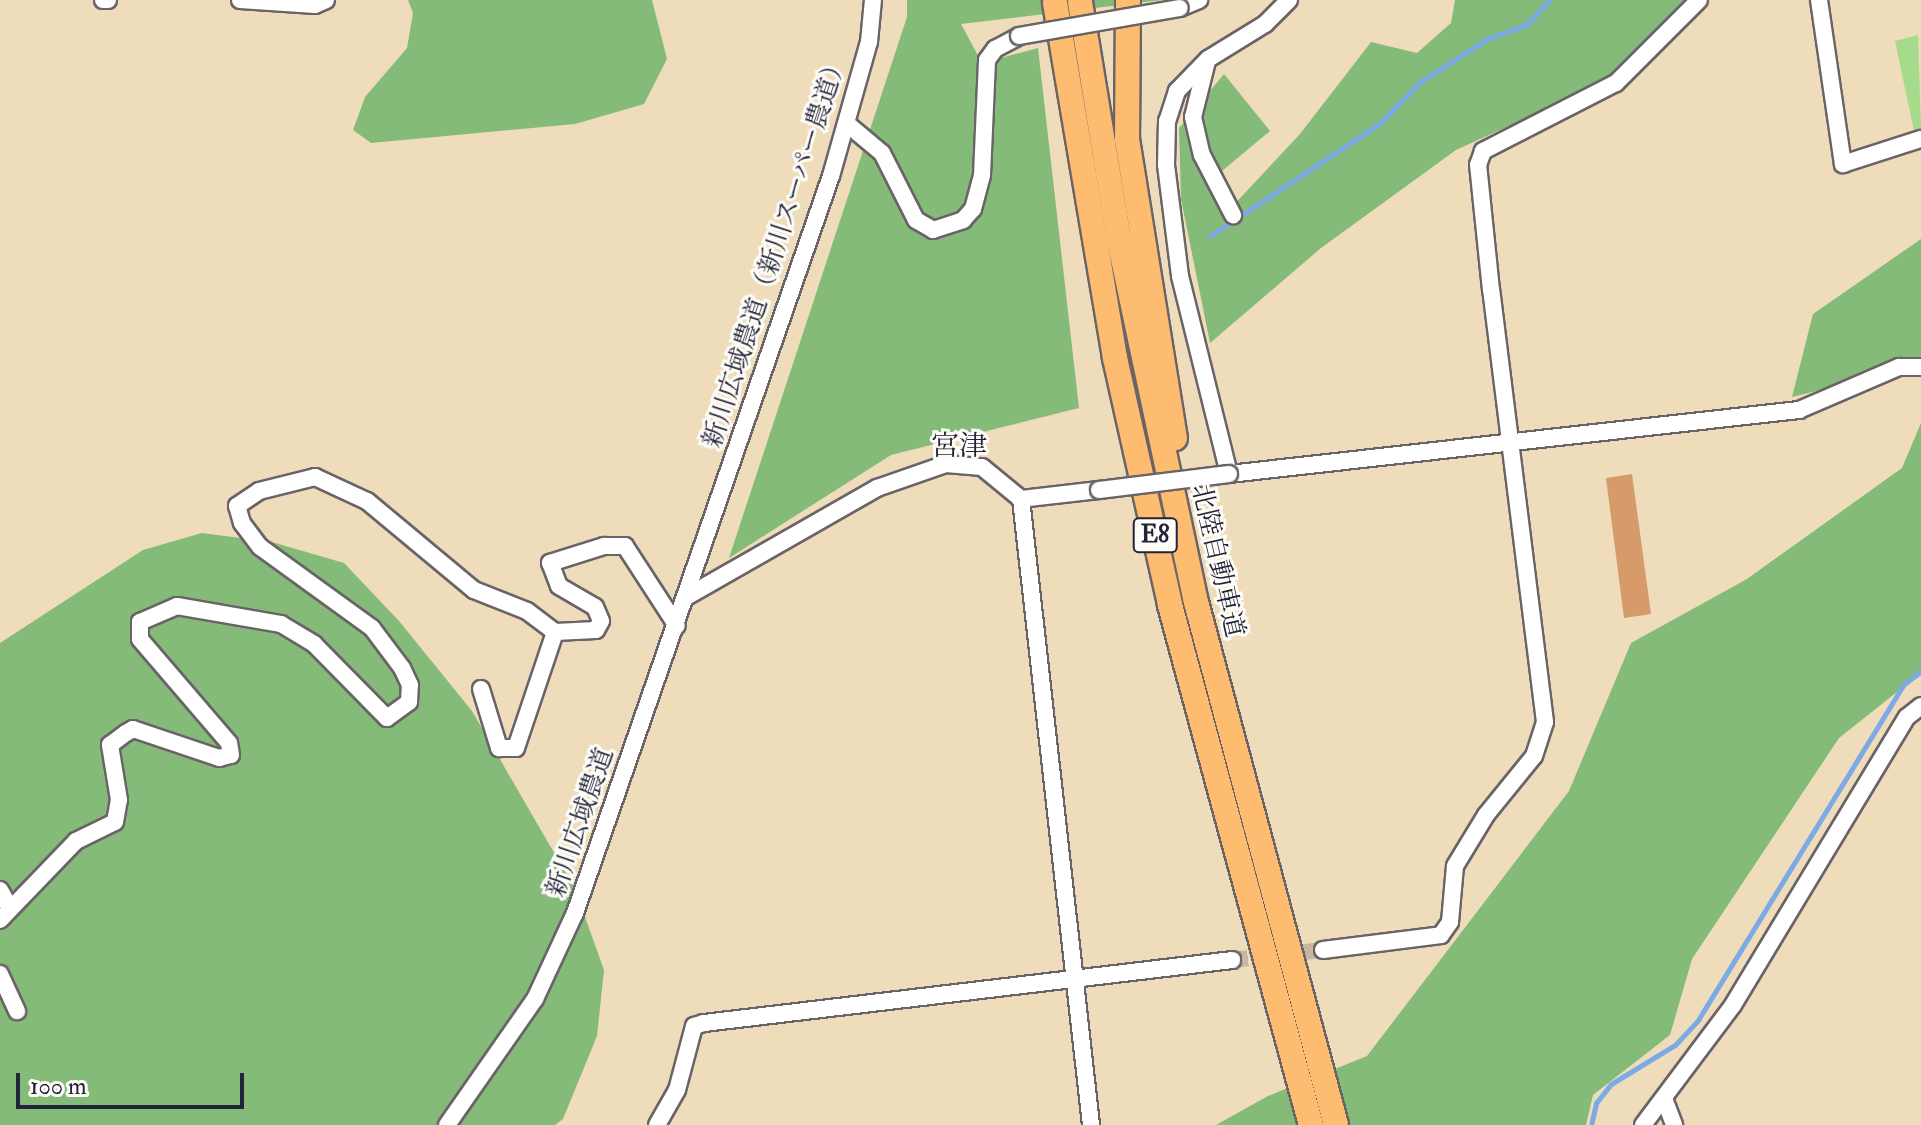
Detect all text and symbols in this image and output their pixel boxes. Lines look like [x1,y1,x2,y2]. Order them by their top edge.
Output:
street label: 新川広域農道（新川スーパー農道） [697,49,855,453]
district label: 宮津 [931,430,987,464]
street label: 北陸自動車道 [1184,481,1250,641]
road number: E8 [1131,515,1179,555]
street label: 新川広域農道 [541,744,621,902]
scale bar [20,1057,248,1107]
text: 100 m [30,1071,87,1102]

